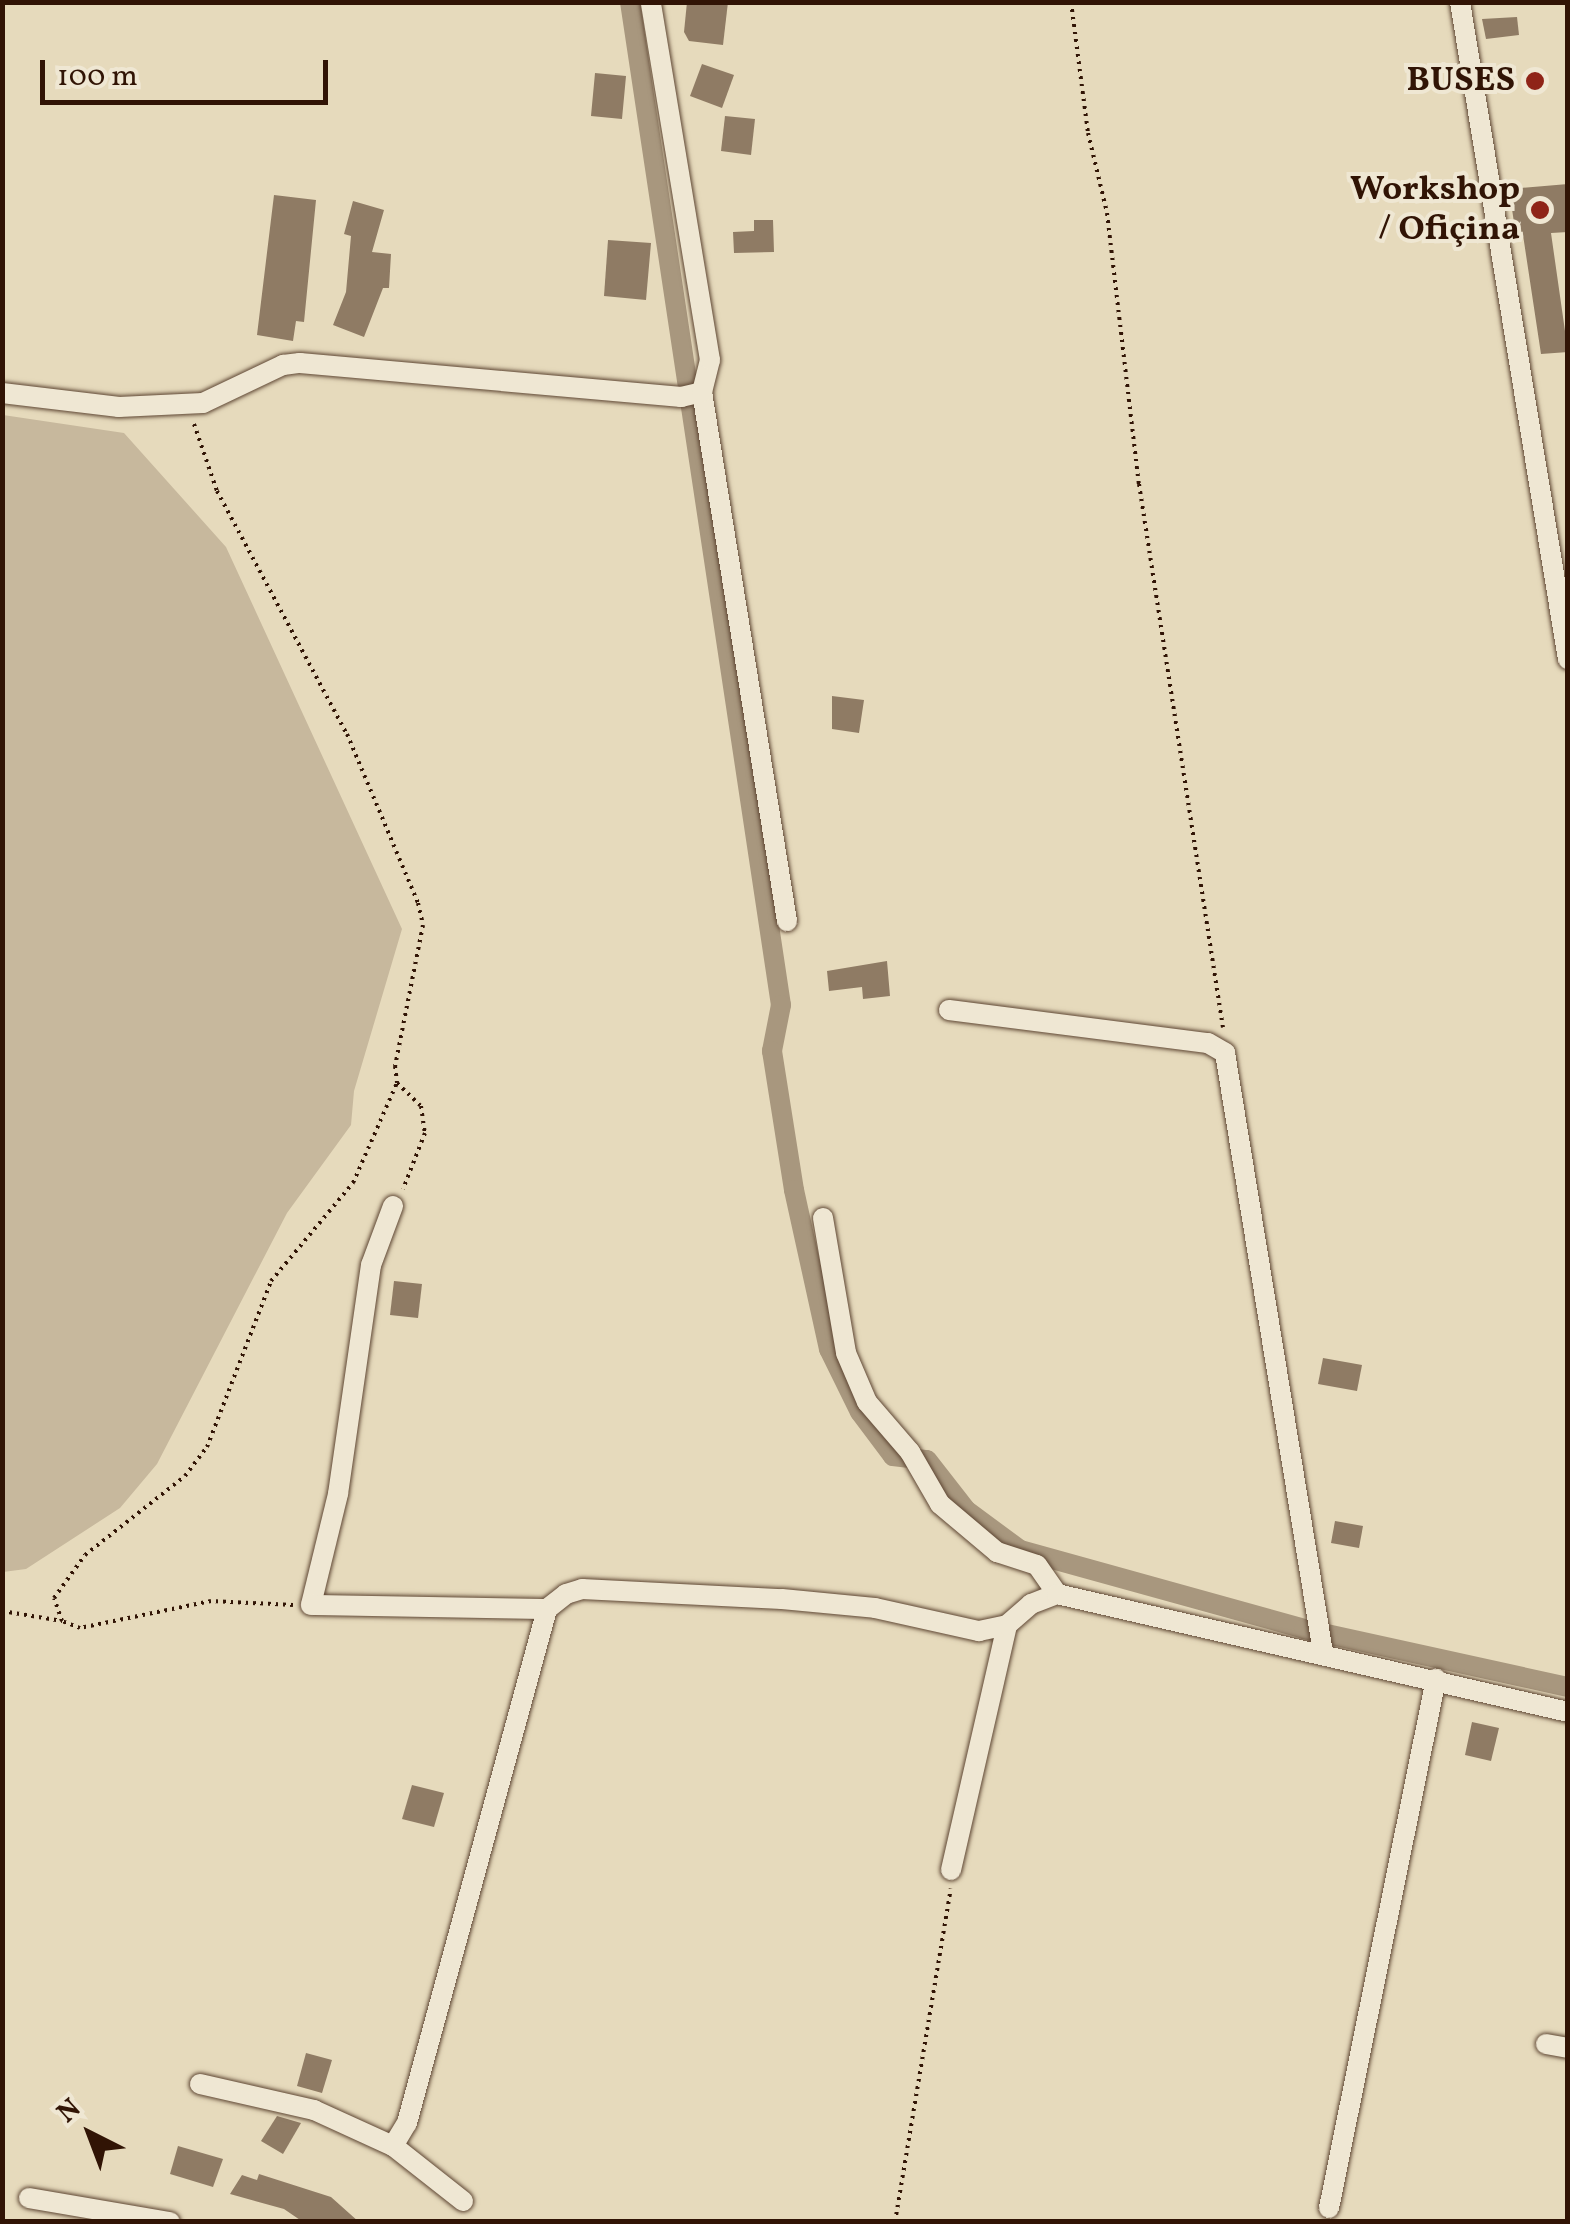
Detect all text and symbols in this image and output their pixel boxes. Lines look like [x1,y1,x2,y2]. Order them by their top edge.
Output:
scale bar [45,40,332,102]
text: 100 m [57,56,138,98]
place label: BUSES [1407,60,1515,102]
marker: BUSES [1524,70,1546,92]
place label: Workshop / Ofiçina [1350,169,1520,251]
marker: Workshop / Ofiçina [1529,199,1551,221]
north arrow [40,2084,140,2184]
text: N [49,2090,90,2133]

